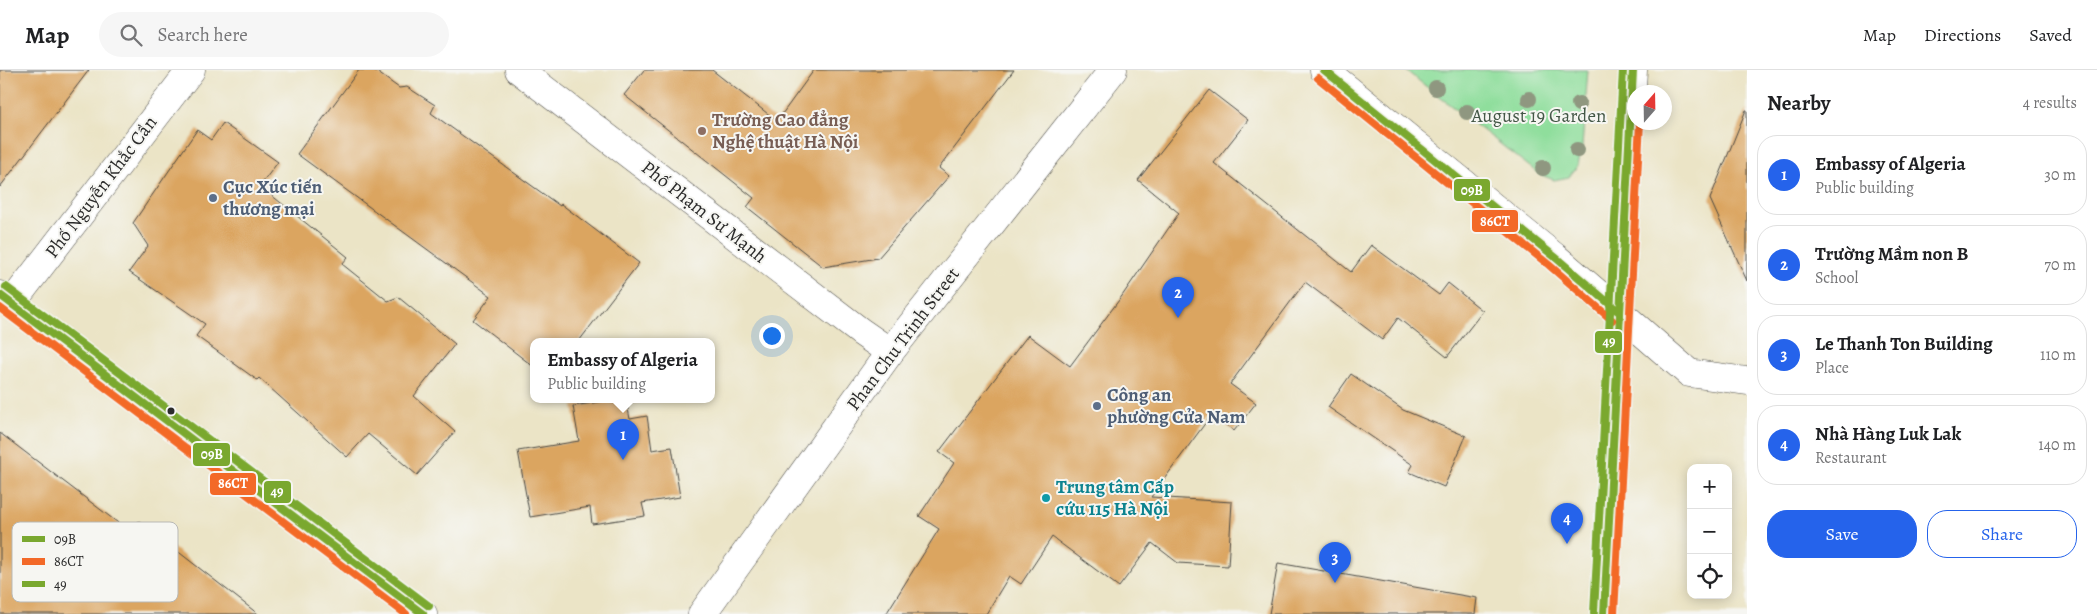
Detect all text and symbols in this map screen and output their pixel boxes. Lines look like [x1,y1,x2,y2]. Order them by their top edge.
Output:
search box [99,12,449,57]
text: Map [25,19,69,51]
icon: search [117,21,145,49]
text: Search here [157,22,248,48]
text: Map [1863,23,1896,47]
text: Directions [1924,23,2001,47]
text: Saved [2029,23,2072,47]
north arrow [1627,85,1672,130]
text: Nearby [1767,89,1830,117]
text: 4 results [2023,92,2077,114]
park label: August 19 Garden [1471,103,1606,129]
place label: Trường Cao đẳng Nghệ thuật Hà Nội [712,107,859,155]
street label: Phố Nguyễn Khắc Cần [39,111,163,263]
marker: Trường Cao đẳng Nghệ thuật Hà Nội [696,125,708,137]
text: Embassy of Algeria [1815,151,1966,177]
street label: Phố Phạm Sư Mạnh [636,155,772,269]
text: 1 [1781,164,1787,186]
text: 30 m [2044,164,2076,186]
place label: Cục Xúc tiến thương mại [223,174,323,222]
text: Public building [1815,177,1914,199]
line badge: 09B [1453,178,1491,202]
text: 09B [1461,181,1483,200]
marker: Cục Xúc tiến thương mại [207,192,219,204]
line badge: 86CT [1471,209,1519,233]
text: 86CT [1480,212,1510,231]
text: Trường Mầm non B [1815,241,1968,267]
text: 2 [1780,254,1788,276]
text: 70 m [2044,254,2076,276]
street label: Phan Chu Trinh Street [840,262,966,416]
text: School [1815,267,1858,289]
pin: 2 [1162,277,1194,318]
your location [759,323,785,349]
line badge: 49 [1594,330,1623,354]
text: Le Thanh Ton Building [1815,331,1993,357]
text: 49 [1602,332,1616,351]
popup [530,338,715,403]
text: 3 [1781,344,1787,366]
text: 110 m [2040,344,2076,366]
text: Embassy of Algeria [547,347,698,373]
text: Place [1815,357,1849,379]
text: Public building [547,373,646,395]
place label: Công an phường Cửa Nam [1107,382,1245,430]
marker: Công an phường Cửa Nam [1091,400,1103,412]
unlabelled marker [166,406,176,416]
pin: 1 [607,419,639,460]
text: Nhà Hàng Luk Lak [1815,421,1961,447]
text: 4 [1780,434,1788,456]
text: 140 m [2038,434,2076,456]
line badge: 09B [192,442,231,467]
text: 09B [201,445,223,464]
text: Restaurant [1815,447,1887,469]
map controls [1687,464,1732,599]
button: + [1687,464,1732,509]
line badge: 86CT [209,472,257,496]
text: 86CT [218,474,248,493]
place label: Trung tâm Cấp cứu 115 Hà Nội [1056,474,1174,522]
line badge: 49 [263,480,292,504]
text: 49 [270,482,284,501]
marker: Trung tâm Cấp cứu 115 Hà Nội [1040,492,1052,504]
pin: 4 [1551,503,1583,544]
button: − [1687,509,1732,554]
button: Save [1767,510,1917,558]
button: Share [1927,510,2077,558]
legend [12,522,178,602]
text: 09B [54,530,76,549]
pin: 3 [1319,542,1351,583]
text: 86CT [54,552,84,571]
button: locate [1687,554,1732,599]
text: 49 [54,575,67,594]

